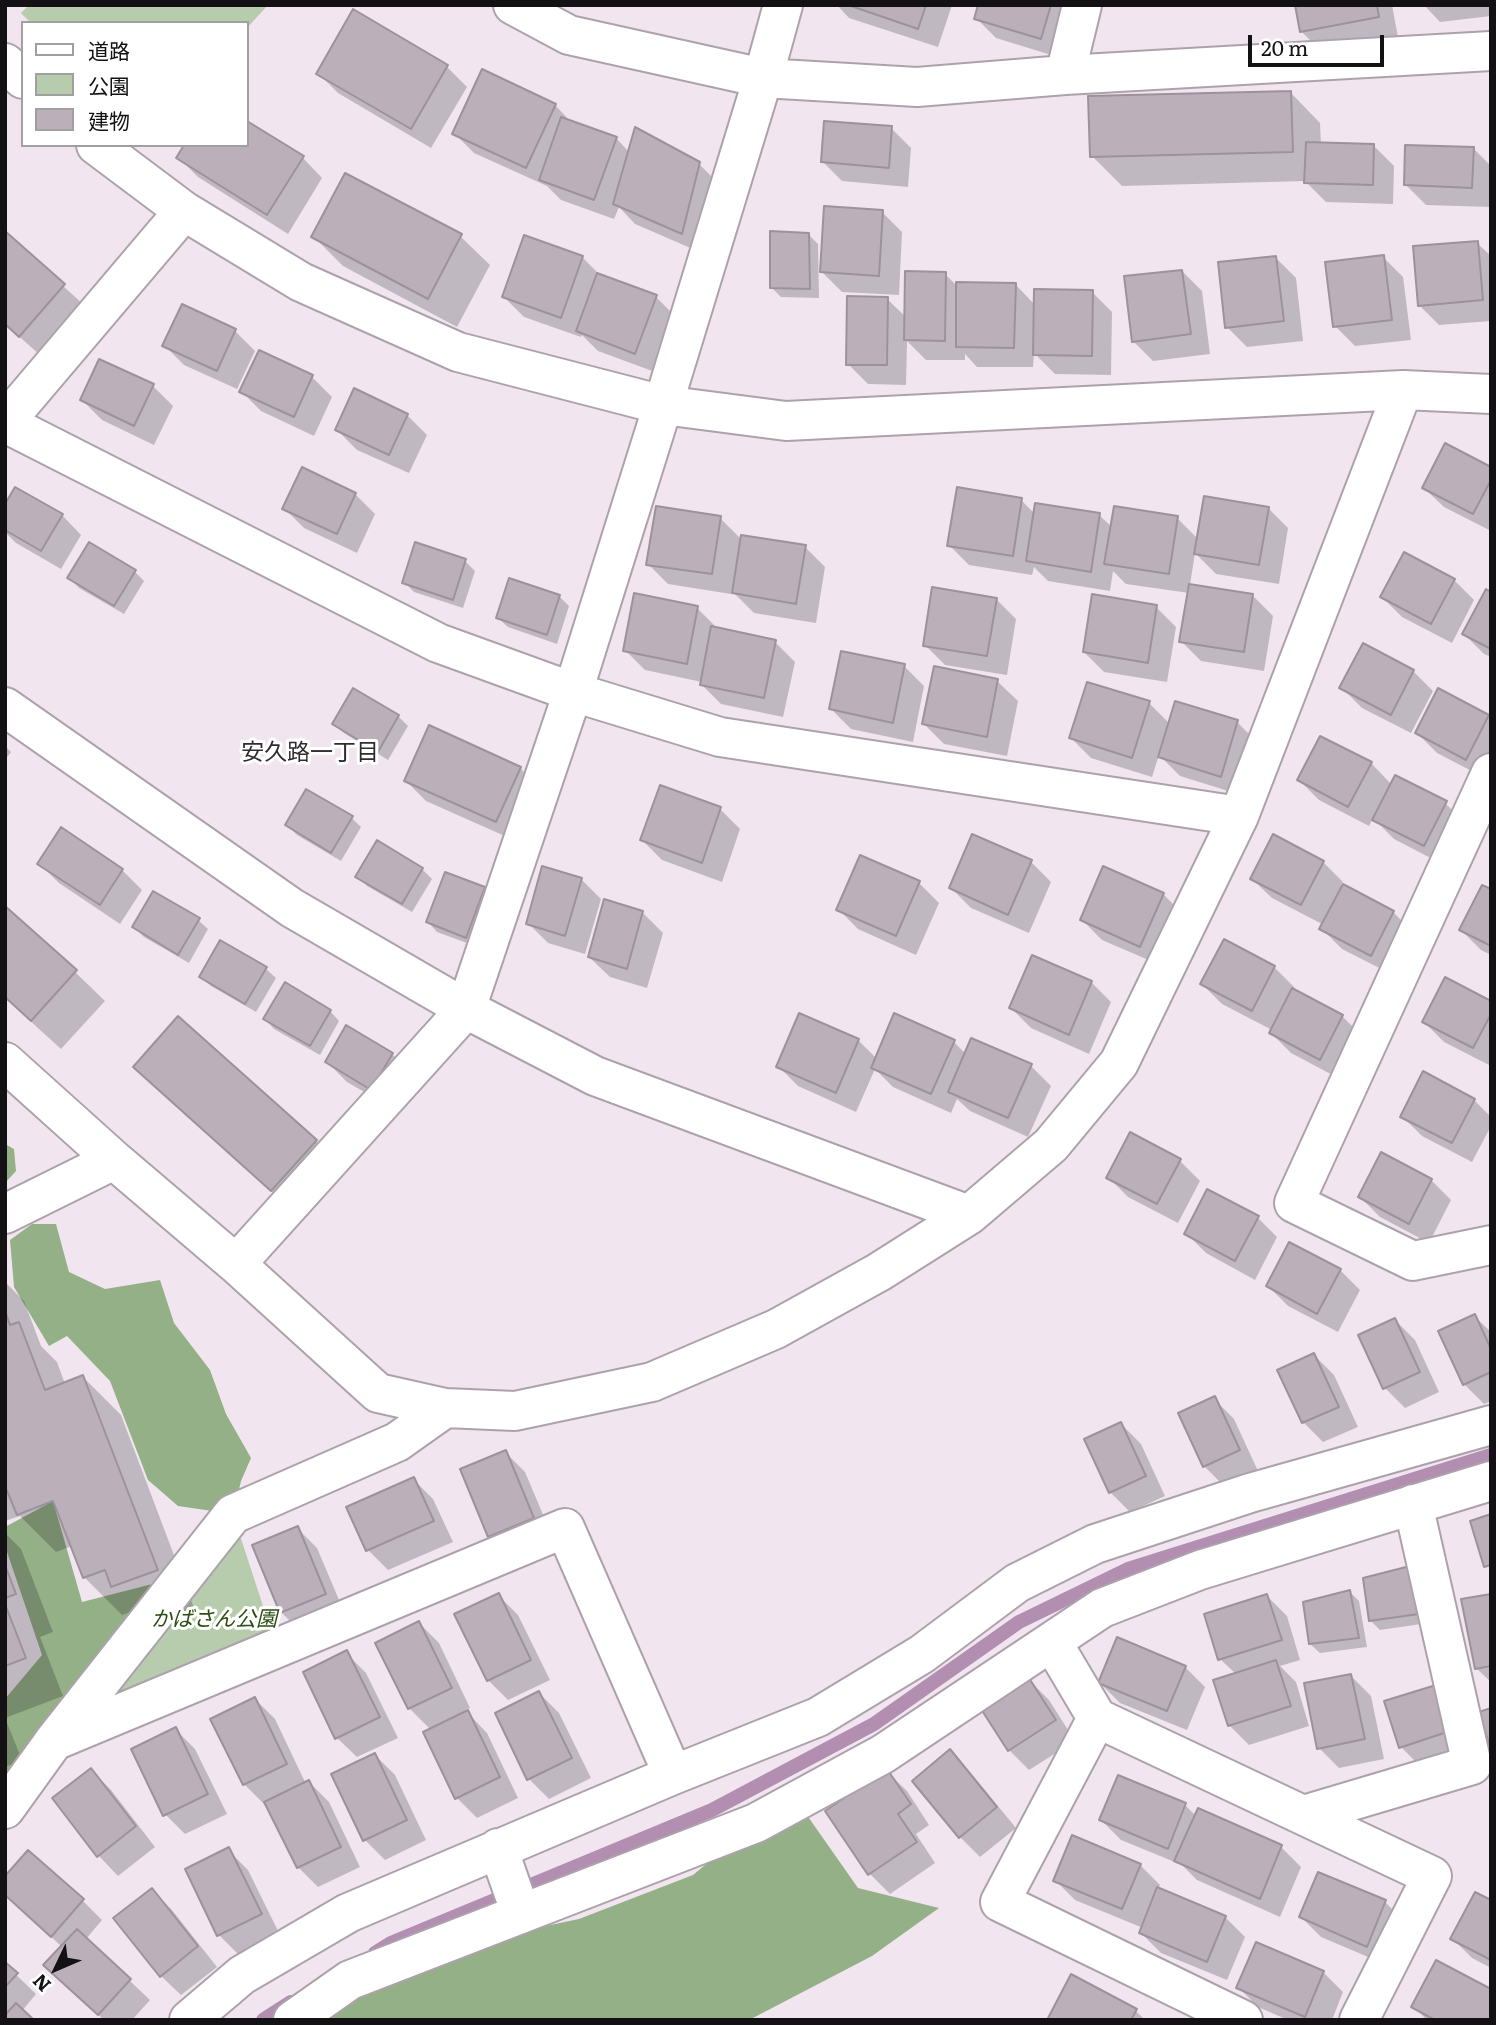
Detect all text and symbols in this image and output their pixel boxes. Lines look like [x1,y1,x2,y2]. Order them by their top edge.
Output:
legend [21,21,248,147]
scale bar [1251,21,1388,65]
text: 20 m [1261,31,1308,62]
text: 道路 [88,34,130,65]
text: 公園 [88,69,130,100]
text: 建物 [88,104,130,135]
district label: 安久路一丁目 [241,739,379,767]
park label: かばさん公園 [151,1607,277,1633]
north arrow [21,1934,91,2004]
text: N [25,1968,57,1999]

